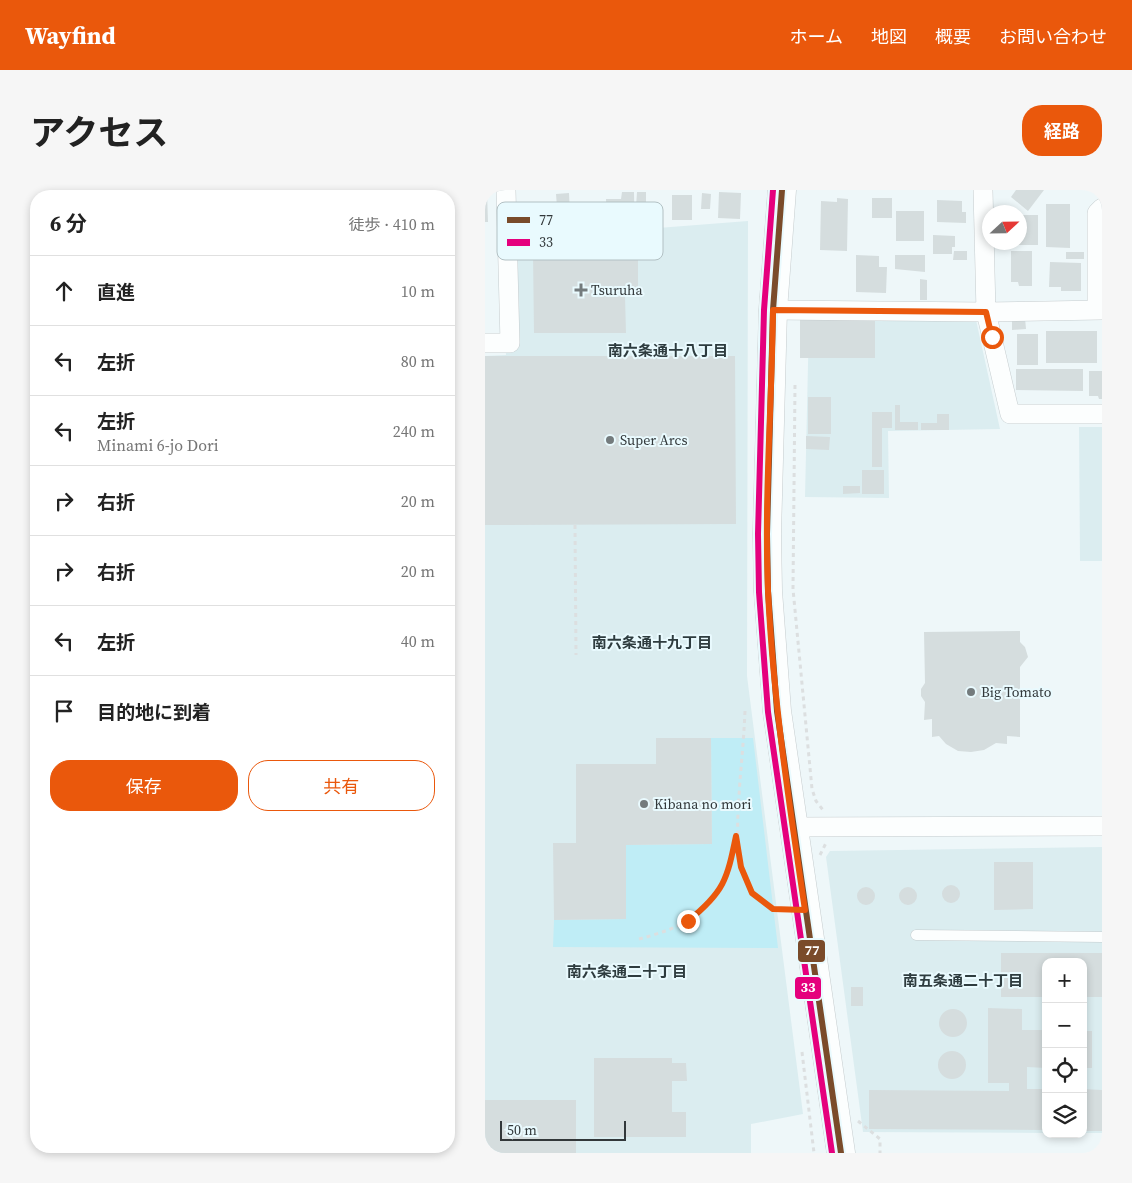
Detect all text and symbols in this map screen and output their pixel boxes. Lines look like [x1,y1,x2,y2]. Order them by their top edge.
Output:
text: Wayfind [25,19,116,52]
text: ホーム [790,24,843,49]
text: 地図 [871,24,907,49]
text: 概要 [935,24,971,49]
text: お問い合わせ [999,24,1107,49]
button: 経路 [1022,105,1102,156]
text: アクセス [30,109,168,157]
legend [497,202,663,260]
north arrow [982,205,1027,250]
text: 6 分 [50,209,87,238]
text: 77 [539,210,553,230]
text: 徒歩 · 410 m [349,213,435,235]
text: 33 [539,232,553,252]
icon: ahead [50,277,78,305]
text: 直進 [97,279,135,305]
text: 10 m [401,280,435,302]
place label: Tsuruha [591,280,643,300]
marker: Tsuruha [575,284,587,296]
route start [981,326,1004,349]
district label: 南六条通十八丁目 [608,340,728,361]
icon: left [50,347,78,375]
text: 左折 [97,349,135,375]
text: 80 m [401,350,435,372]
text: 左折 [97,408,135,434]
icon: left [50,417,78,445]
text: 240 m [393,420,435,442]
place label: Super Arcs [620,430,688,450]
text: Minami 6-jo Dori [97,434,219,456]
marker: Super Arcs [604,434,616,446]
icon: right [50,487,78,515]
text: 右折 [97,489,135,515]
text: 20 m [401,490,435,512]
icon: right [50,557,78,585]
text: 右折 [97,559,135,585]
text: 20 m [401,560,435,582]
icon: left [50,627,78,655]
text: 左折 [97,629,135,655]
text: 40 m [401,630,435,652]
district label: 南六条通十九丁目 [592,632,712,653]
place label: Big Tomato [981,682,1052,702]
marker: Big Tomato [965,686,977,698]
icon: arrive [50,697,78,725]
text: 目的地に到着 [97,699,211,725]
button: 保存 [50,760,238,811]
button: 共有 [248,760,435,811]
place label: Kibana no mori [654,794,751,814]
marker: Kibana no mori [638,798,650,810]
route end [677,910,700,933]
line badge: 77 [797,939,826,963]
text: 77 [804,940,820,960]
map controls [1042,958,1087,1138]
button: + [1042,958,1087,1003]
district label: 南六条通二十丁目 [567,961,687,982]
district label: 南五条通二十丁目 [903,970,1023,991]
line badge: 33 [794,976,822,1000]
text: 33 [800,977,816,997]
button: − [1042,1003,1087,1048]
button: locate [1042,1048,1087,1093]
button: layers [1042,1093,1087,1138]
scale bar [500,1118,626,1141]
text: 50 m [507,1120,537,1140]

